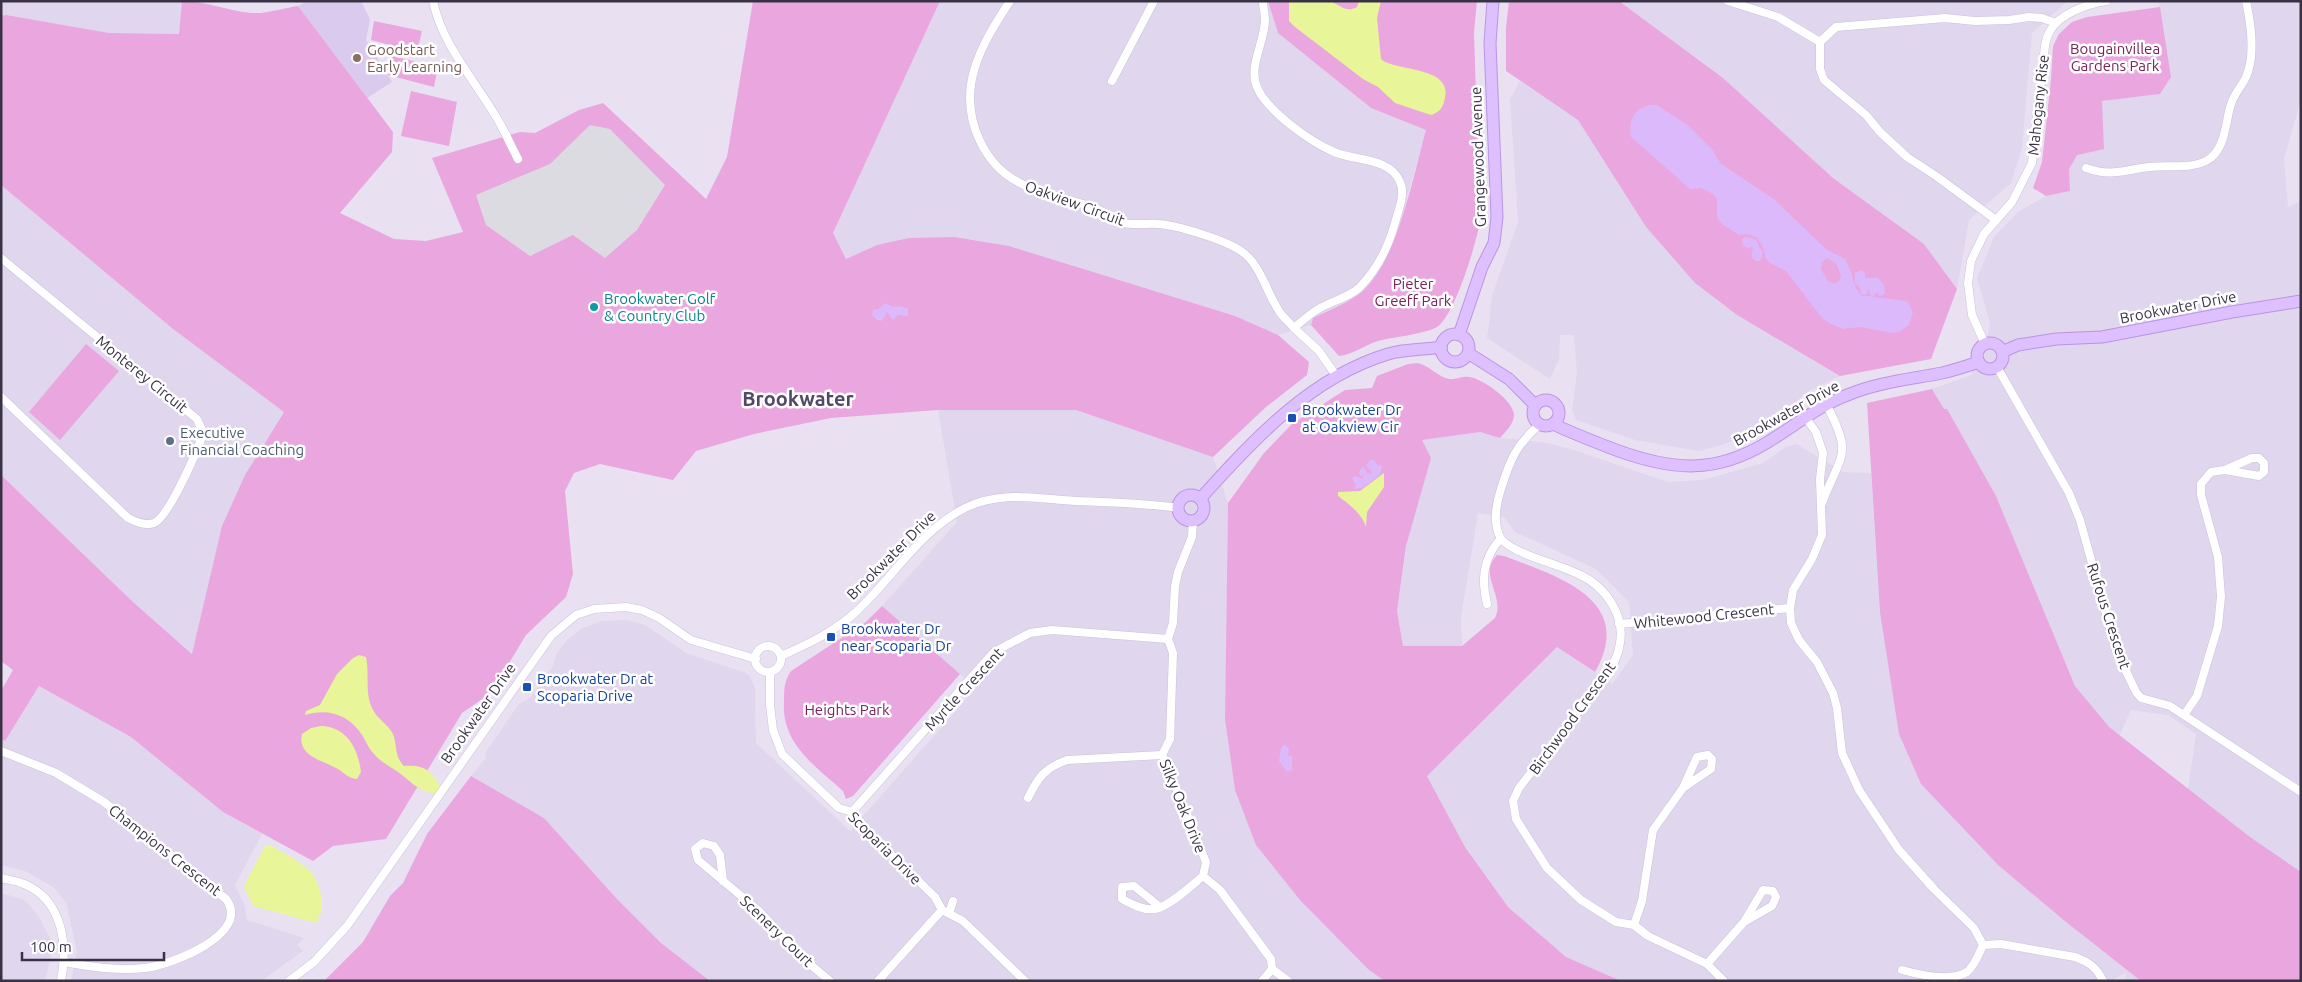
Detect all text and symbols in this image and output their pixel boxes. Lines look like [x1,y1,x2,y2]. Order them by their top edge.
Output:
park label: Bougainvillea Gardens Park [2070,40,2160,74]
place label: Goodstart Early Learning [367,41,462,75]
marker: Goodstart Early Learning [351,52,363,64]
street label: Mahogany Rise [2024,54,2052,156]
street label: Grangewood Avenue [1467,86,1489,228]
street label: Oakview Circuit [1023,177,1127,229]
park label: Pieter Greeff Park [1375,275,1452,309]
street label: Brookwater Drive [2118,287,2238,327]
place label: Brookwater Golf & Country Club [604,290,716,324]
marker: Brookwater Golf & Country Club [588,301,600,313]
street label: Monterey Circuit [93,332,191,416]
street label: Brookwater Drive [1730,377,1842,449]
district label: Brookwater [742,387,854,410]
place label: Brookwater Dr at Oakview Cir [1302,401,1402,435]
marker: Brookwater Dr at Oakview Cir [1286,412,1298,424]
place label: Executive Financial Coaching [180,424,304,458]
marker: Executive Financial Coaching [164,435,176,447]
street label: Brookwater Drive [843,507,939,603]
street label: Rufous Crescent [2084,561,2134,671]
street label: Whitewood Crescent [1633,600,1775,632]
place label: Brookwater Dr near Scoparia Dr [841,620,952,654]
marker: Brookwater Dr near Scoparia Dr [825,631,837,643]
street label: Myrtle Crescent [921,644,1007,734]
street label: Birchwood Crescent [1525,658,1619,778]
street label: Brookwater Drive [437,660,519,766]
place label: Brookwater Dr at Scoparia Drive [537,670,653,704]
marker: Brookwater Dr at Scoparia Drive [521,681,533,693]
park label: Heights Park [804,701,890,718]
street label: Silky Oak Drive [1156,757,1210,855]
street label: Champions Crescent [106,801,224,899]
street label: Scoparia Drive [845,808,925,888]
street label: Scenery Court [737,892,817,970]
scale bar [22,930,165,962]
text: 100 m [30,938,72,955]

